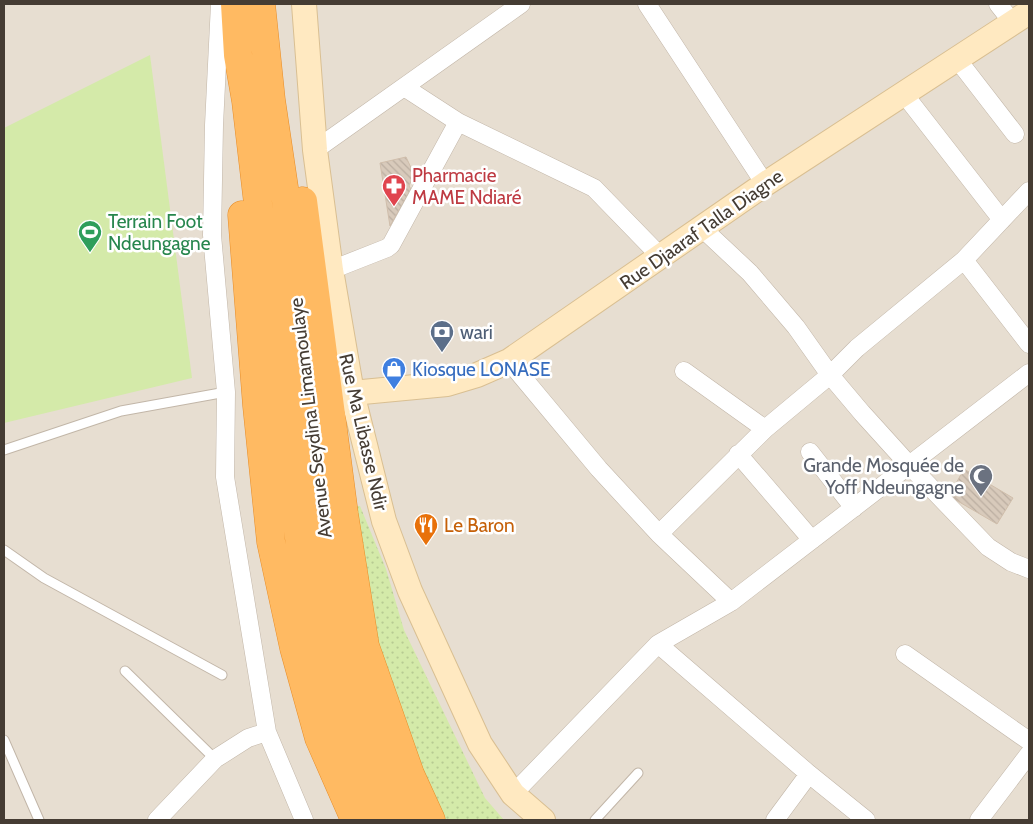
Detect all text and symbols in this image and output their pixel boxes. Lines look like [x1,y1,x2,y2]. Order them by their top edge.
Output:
place label: Pharmacie MAME Ndiaré [412,164,522,209]
street label: Rue Djaaraf Talla Diagne [615,164,787,294]
pharmacy icon: Pharmacie MAME Ndiaré [381,173,407,207]
place label: Terrain Foot Ndeungagne [108,210,211,255]
sports icon: Terrain Foot Ndeungagne [77,219,103,253]
street label: Avenue Seydina Limamoulaye [284,296,337,539]
bank icon: wari [429,319,455,353]
place label: wari [460,321,493,344]
street label: Rue Ma Libasse Ndir [334,351,393,513]
shop icon: Kiosque LONASE [381,356,407,390]
place label: Kiosque LONASE [412,358,551,381]
place label: Grande Mosquée de Yoff Ndeungagne [803,454,964,499]
mosque icon: Grande Mosquée de Yoff Ndeungagne [968,463,994,497]
restaurant icon: Le Baron [413,512,439,546]
place label: Le Baron [444,514,515,537]

